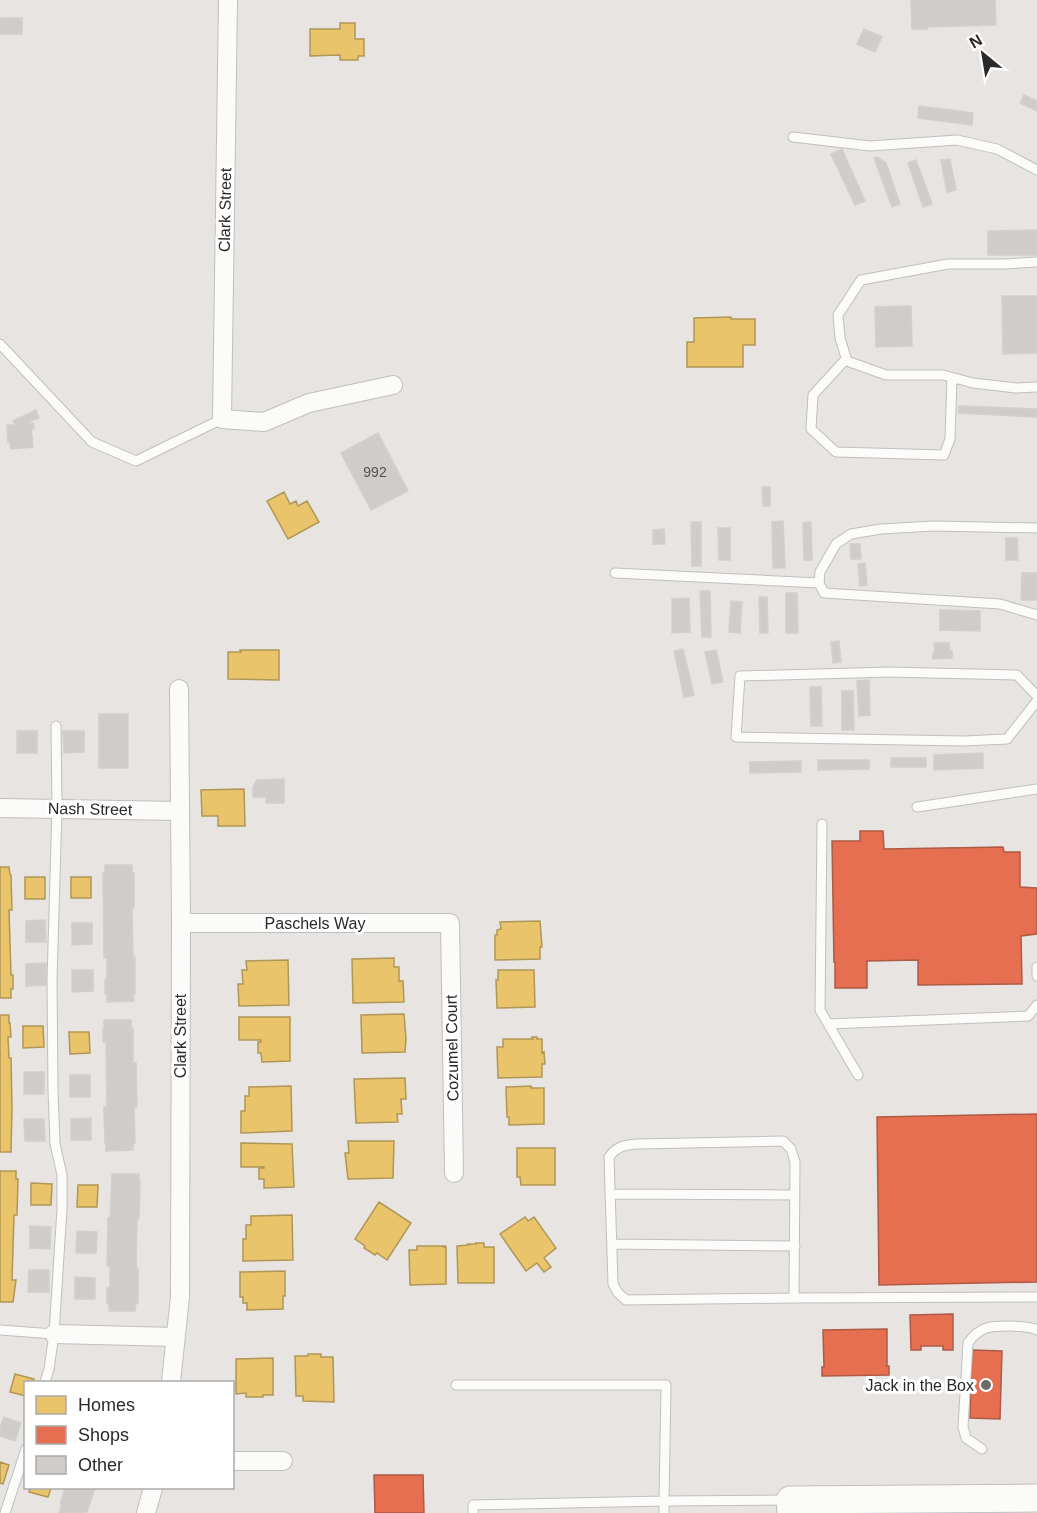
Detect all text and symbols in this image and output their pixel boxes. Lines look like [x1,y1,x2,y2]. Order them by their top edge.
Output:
north arrow [953,24,1013,84]
text: N [966,31,985,52]
street label: Clark Street [216,167,234,252]
house number: 992 [363,464,387,480]
street label: Nash Street [48,800,133,818]
street label: Paschels Way [265,915,365,932]
street label: Clark Street [172,993,189,1078]
street label: Cozumel Court [443,994,461,1101]
place label: Jack in the Box [866,1377,974,1394]
marker: Jack in the Box [979,1378,993,1392]
legend [24,1381,234,1489]
text: Homes [78,1395,135,1415]
text: Shops [78,1425,129,1445]
text: Other [78,1455,123,1475]

